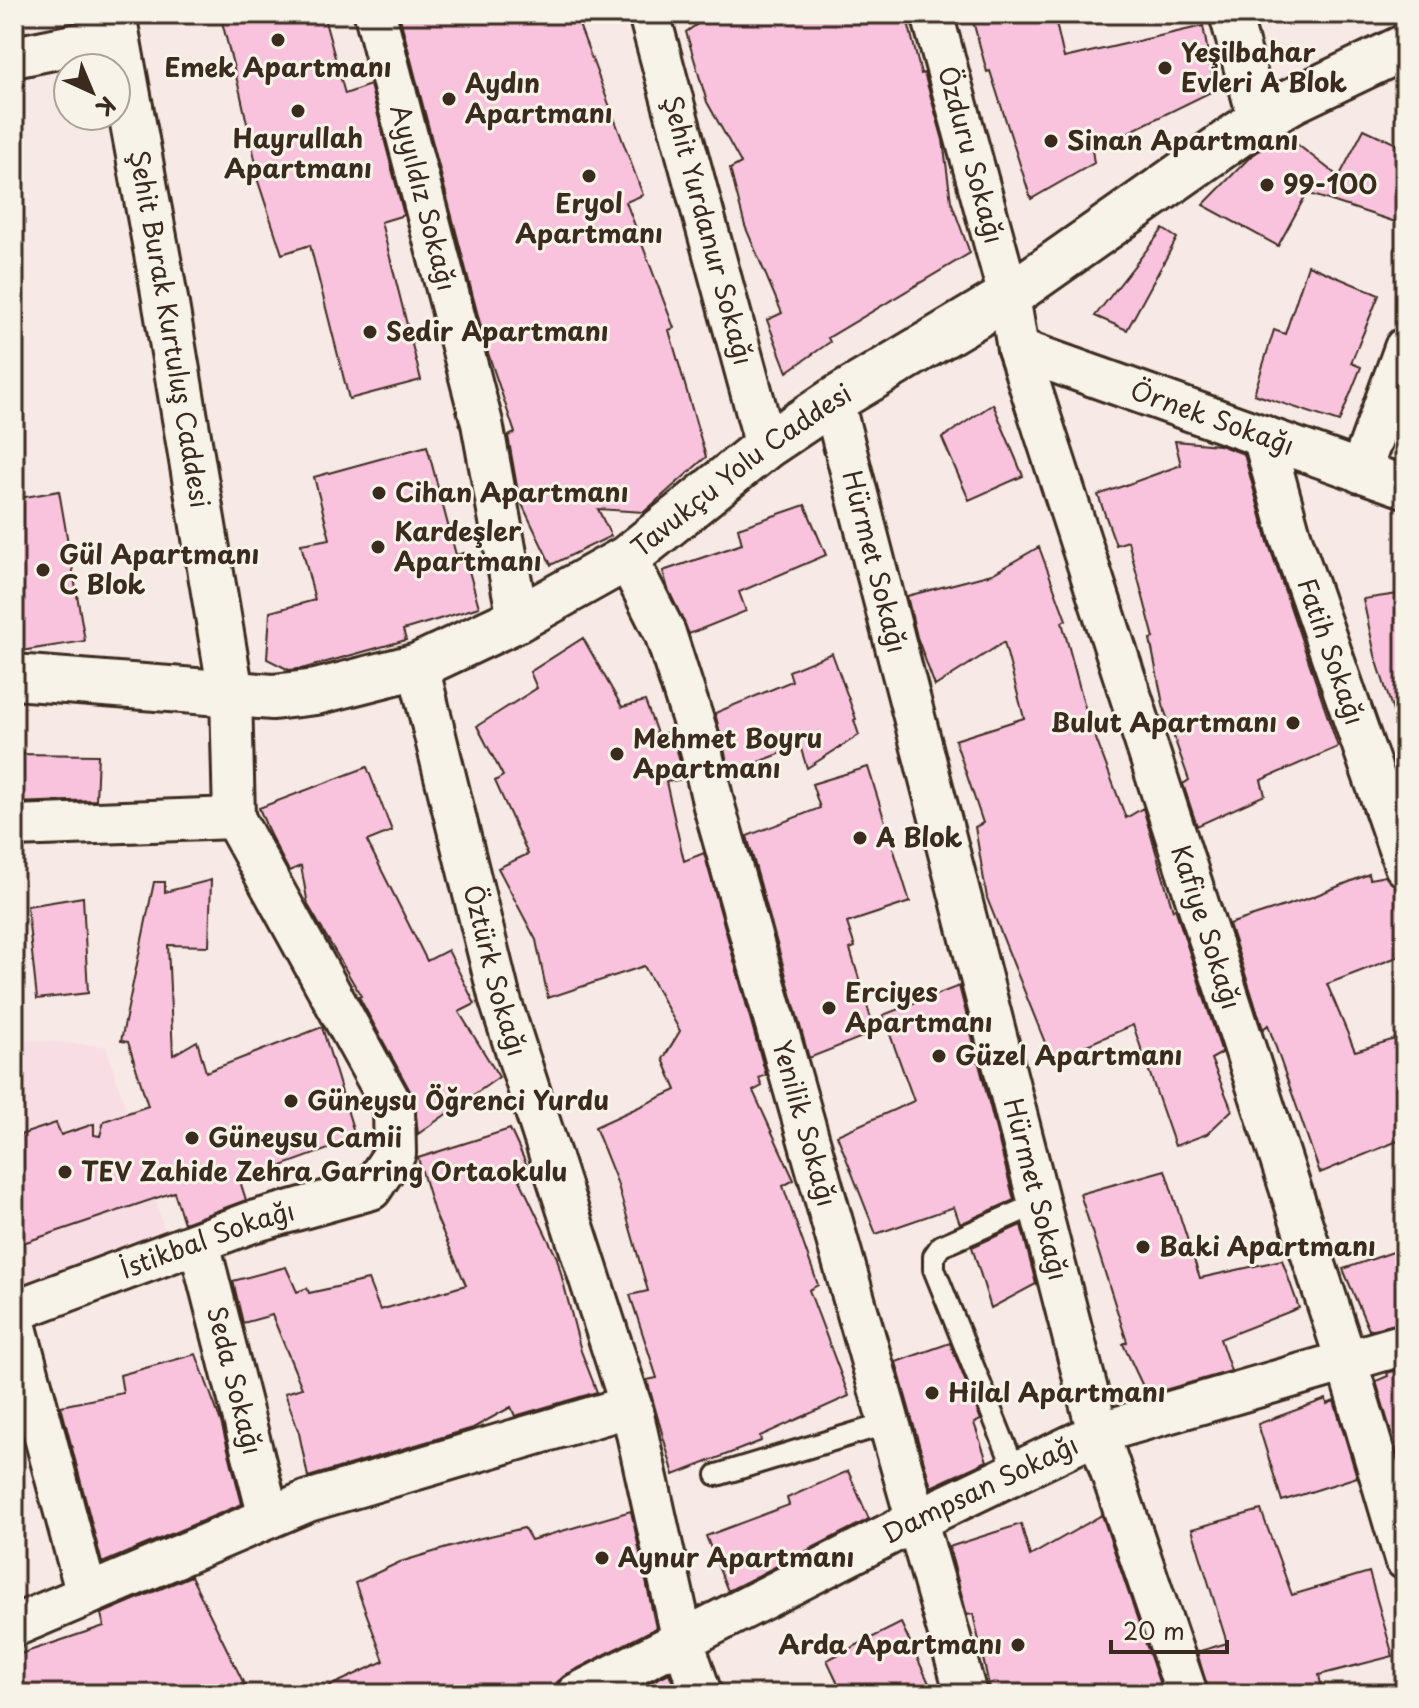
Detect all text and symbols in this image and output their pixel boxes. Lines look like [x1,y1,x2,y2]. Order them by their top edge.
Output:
marker: Emek Apartmanı [269,31,287,49]
place label: Yeşilbahar Evleri A Blok [1181,32,1347,101]
place label: Emek Apartmanı [165,47,391,86]
north arrow [52,52,132,132]
marker: Yeşilbahar Evleri A Blok [1156,59,1174,77]
street label: Özduru Sokağı [929,61,1015,248]
place label: Aydın Apartmanı [465,63,612,132]
text: K [90,90,124,125]
marker: Aydın Apartmanı [440,90,458,108]
street label: Şehit Yurdanur Sokağı [654,91,764,369]
street label: Ayyıldız Sokağı [381,100,468,295]
marker: Hayrullah Apartmanı [289,102,307,120]
place label: Hayrullah Apartmanı [224,118,372,187]
place label: Sinan Apartmanı [1067,120,1298,159]
marker: Sinan Apartmanı [1042,132,1060,150]
street label: Şehit Burak Kurtuluş Caddesi [120,147,221,511]
place label: 99-100 [1283,164,1377,203]
marker: Eryol Apartmanı [580,167,598,185]
marker: 99-100 [1258,176,1276,194]
place label: Eryol Apartmanı [515,183,663,252]
place label: Sedir Apartmanı [386,311,609,350]
marker: Sedir Apartmanı [361,323,379,341]
street label: Örnek Sokağı [1125,370,1300,464]
street label: Tavukçu Yolu Caddesi [622,373,858,565]
street label: Hürmet Sokağı [834,466,918,657]
place label: Cihan Apartmanı [395,472,628,511]
marker: Cihan Apartmanı [370,484,388,502]
place label: Kardeşler Apartmanı [394,511,541,580]
place label: Gül Apartmanı C Blok [59,534,259,603]
marker: Kardeşler Apartmanı [369,538,387,556]
marker: Gül Apartmanı C Blok [34,561,52,579]
street label: Fatih Sokağı [1288,572,1375,730]
place label: Bulut Apartmanı [1051,702,1277,741]
marker: Bulut Apartmanı [1284,714,1302,732]
place label: Mehmet Boyru Apartmanı [633,718,822,787]
marker: Mehmet Boyru Apartmanı [608,745,626,763]
place label: A Blok [875,817,963,856]
marker: A Blok [851,829,869,847]
street label: Kafiye Sokağı [1162,840,1252,1014]
street label: Öztürk Sokağı [454,880,538,1061]
place label: Erciyes Apartmanı [845,972,992,1041]
marker: Erciyes Apartmanı [820,999,838,1017]
street label: Yenilik Sokağı [763,1035,848,1211]
place label: Güzel Apartmanı [955,1035,1182,1074]
marker: Güzel Apartmanı [930,1047,948,1065]
place label: Güneysu Öğrenci Yurdu [307,1080,609,1119]
marker: Güneysu Öğrenci Yurdu [282,1092,300,1110]
street label: Hürmet Sokağı [995,1094,1079,1284]
place label: Güneysu Camii [208,1117,402,1156]
marker: Güneysu Camii [183,1129,201,1147]
place label: TEV Zahide Zehra Garring Ortaokulu [81,1151,567,1190]
marker: TEV Zahide Zehra Garring Ortaokulu [56,1163,74,1181]
street label: İstikbal Sokağı [114,1190,299,1288]
place label: Baki Apartmanı [1159,1226,1376,1265]
marker: Baki Apartmanı [1134,1238,1152,1256]
street label: Seda Sokağı [198,1302,273,1459]
place label: Hilal Apartmanı [948,1372,1165,1411]
marker: Hilal Apartmanı [923,1384,941,1402]
street label: Dampsan Sokağı [875,1424,1084,1553]
place label: Aynur Apartmanı [618,1537,854,1576]
marker: Aynur Apartmanı [593,1549,611,1567]
scale bar [1111,1604,1227,1654]
text: 20 m [1123,1612,1185,1648]
place label: Arda Apartmanı [778,1624,1002,1663]
marker: Arda Apartmanı [1009,1636,1027,1654]

